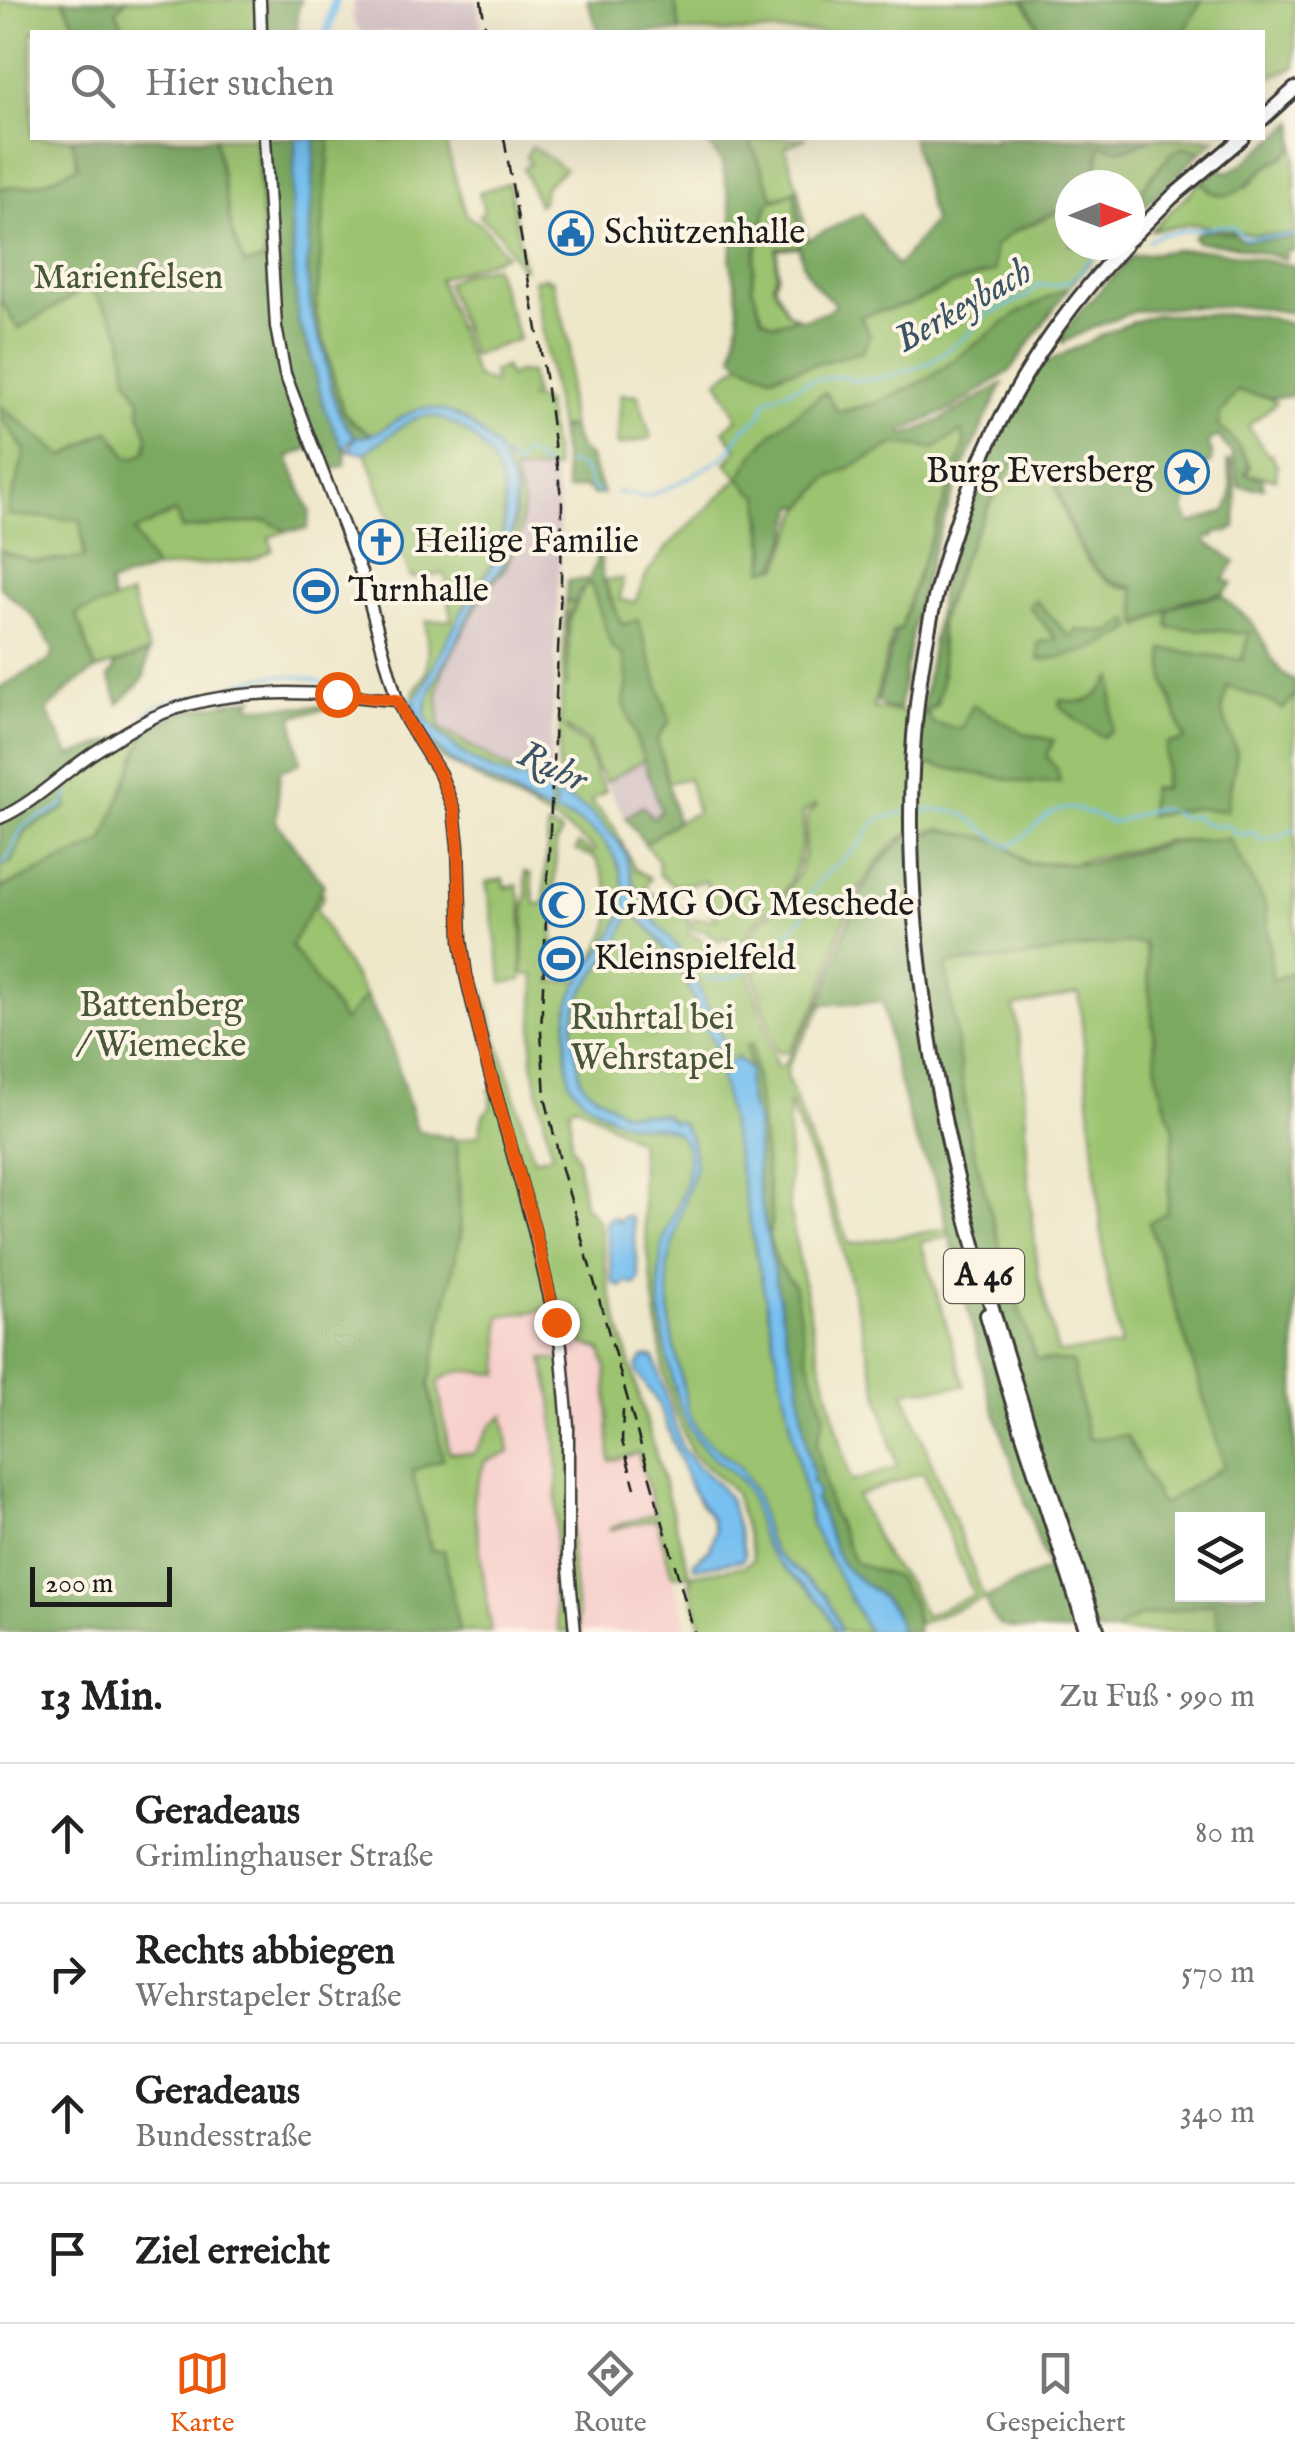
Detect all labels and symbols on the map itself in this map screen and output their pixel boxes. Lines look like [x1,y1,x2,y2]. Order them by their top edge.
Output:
north arrow [1055,170,1145,260]
public building icon: Schützenhalle [548,210,594,256]
place label: Schützenhalle [604,211,805,256]
water label: Berkeybach [887,249,1041,365]
park label: Marienfelsen [33,256,223,301]
place icon: Burg Eversberg [1164,449,1210,495]
place label: Burg Eversberg [926,450,1155,495]
church icon: Heilige Familie [358,519,404,565]
place label: Heilige Familie [414,520,639,565]
sports icon: Turnhalle [293,568,339,614]
place label: Turnhalle [348,569,489,614]
route start [315,672,361,718]
water label: Ruhr [510,731,596,806]
mosque icon: IGMG OG Meschede [539,882,585,928]
place label: IGMG OG Meschede [594,883,914,928]
sports icon: Kleinspielfeld [538,936,584,982]
place label: Kleinspielfeld [594,937,796,982]
park label: Battenberg / Wiemecke [76,984,246,1069]
park label: Ruhrtal bei Wehrstapel [570,997,734,1082]
road number: A 46 [944,1249,1024,1303]
route end [534,1300,580,1346]
scale bar [30,1562,172,1606]

